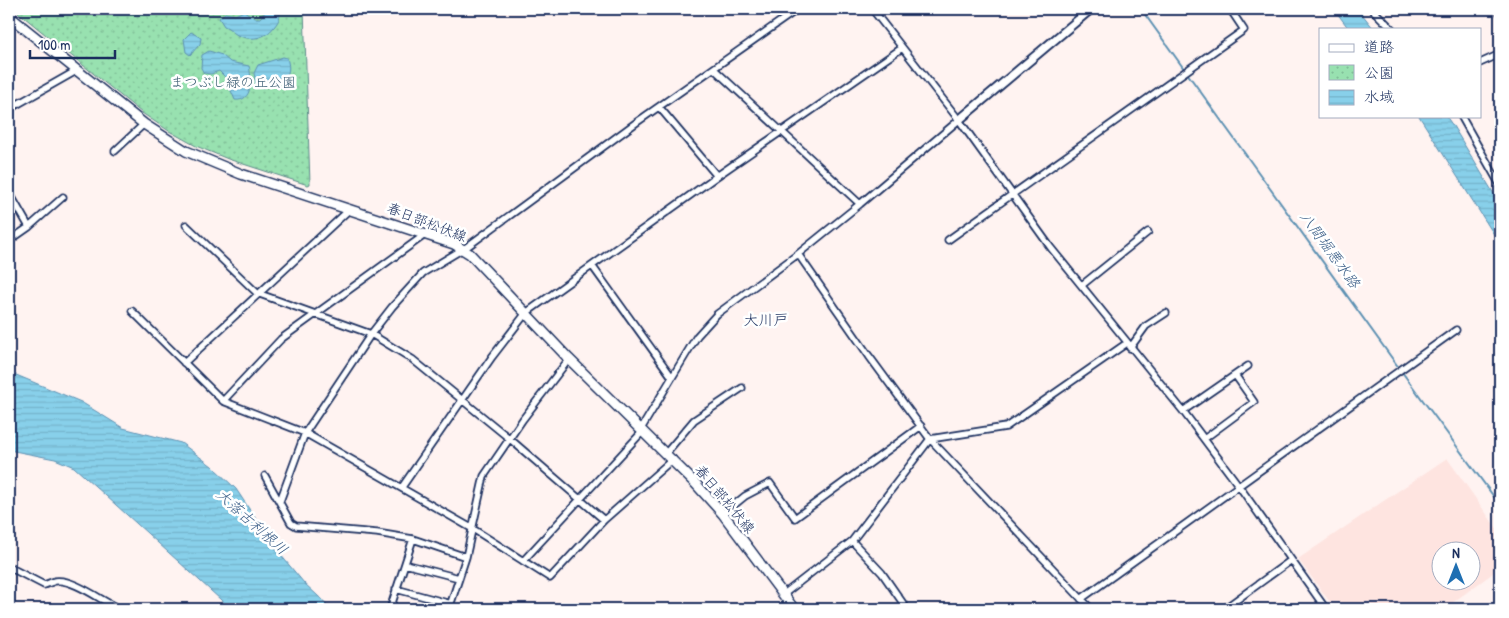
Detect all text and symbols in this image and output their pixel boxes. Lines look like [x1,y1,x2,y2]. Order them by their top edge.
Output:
scale bar [30,28,115,60]
legend [1319,28,1482,118]
text: 100 m [38,34,71,55]
text: 道路 [1364,36,1394,57]
text: 公園 [1364,62,1394,83]
park label: まつぶし緑の丘公園 [170,72,296,91]
text: 水域 [1364,86,1394,107]
street label: 春日部松伏線 [385,198,470,245]
water label: 八間堀悪水路 [1295,207,1366,293]
district label: 大川戸 [743,309,789,330]
street label: 春日部松伏線 [691,460,760,537]
water label: 大落古利根川 [212,484,293,560]
north arrow [1432,540,1482,590]
text: N [1452,543,1460,562]

